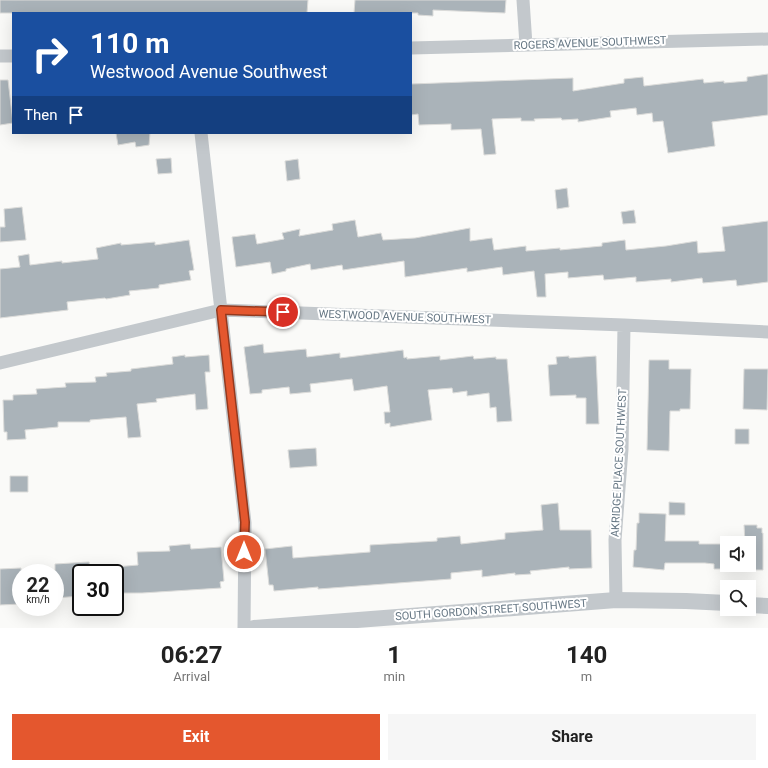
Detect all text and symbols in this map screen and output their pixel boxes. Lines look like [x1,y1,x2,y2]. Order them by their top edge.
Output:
text: 110 m [90,27,169,60]
icon: right [24,28,76,80]
street label: ROGERS AVENUE SOUTHWEST [513,34,667,52]
text: Westwood Avenue Southwest [90,61,327,82]
icon: arrive [65,104,87,126]
text: Then [24,106,57,124]
pin [266,295,300,329]
icon: arrive [272,301,294,323]
street label: WESTWOOD AVENUE SOUTHWEST [318,307,492,327]
street label: AKRIDGE PLACE SOUTHWEST [609,388,629,537]
position arrow [223,531,265,573]
map controls [720,536,756,616]
button: sound [720,536,756,572]
speed limit sign: 30 [72,564,124,616]
text: 22 [27,573,49,597]
button: search [720,580,756,616]
text: km/h [26,594,50,605]
street label: SOUTH GORDON STREET SOUTHWEST [395,597,588,623]
text: 06:27 [161,641,223,669]
text: 1 [387,641,401,669]
text: 140 [566,641,607,669]
text: Arrival [173,669,210,684]
text: min [383,669,405,684]
text: m [581,669,592,684]
button: Exit [12,714,380,760]
button: Share [388,714,756,760]

